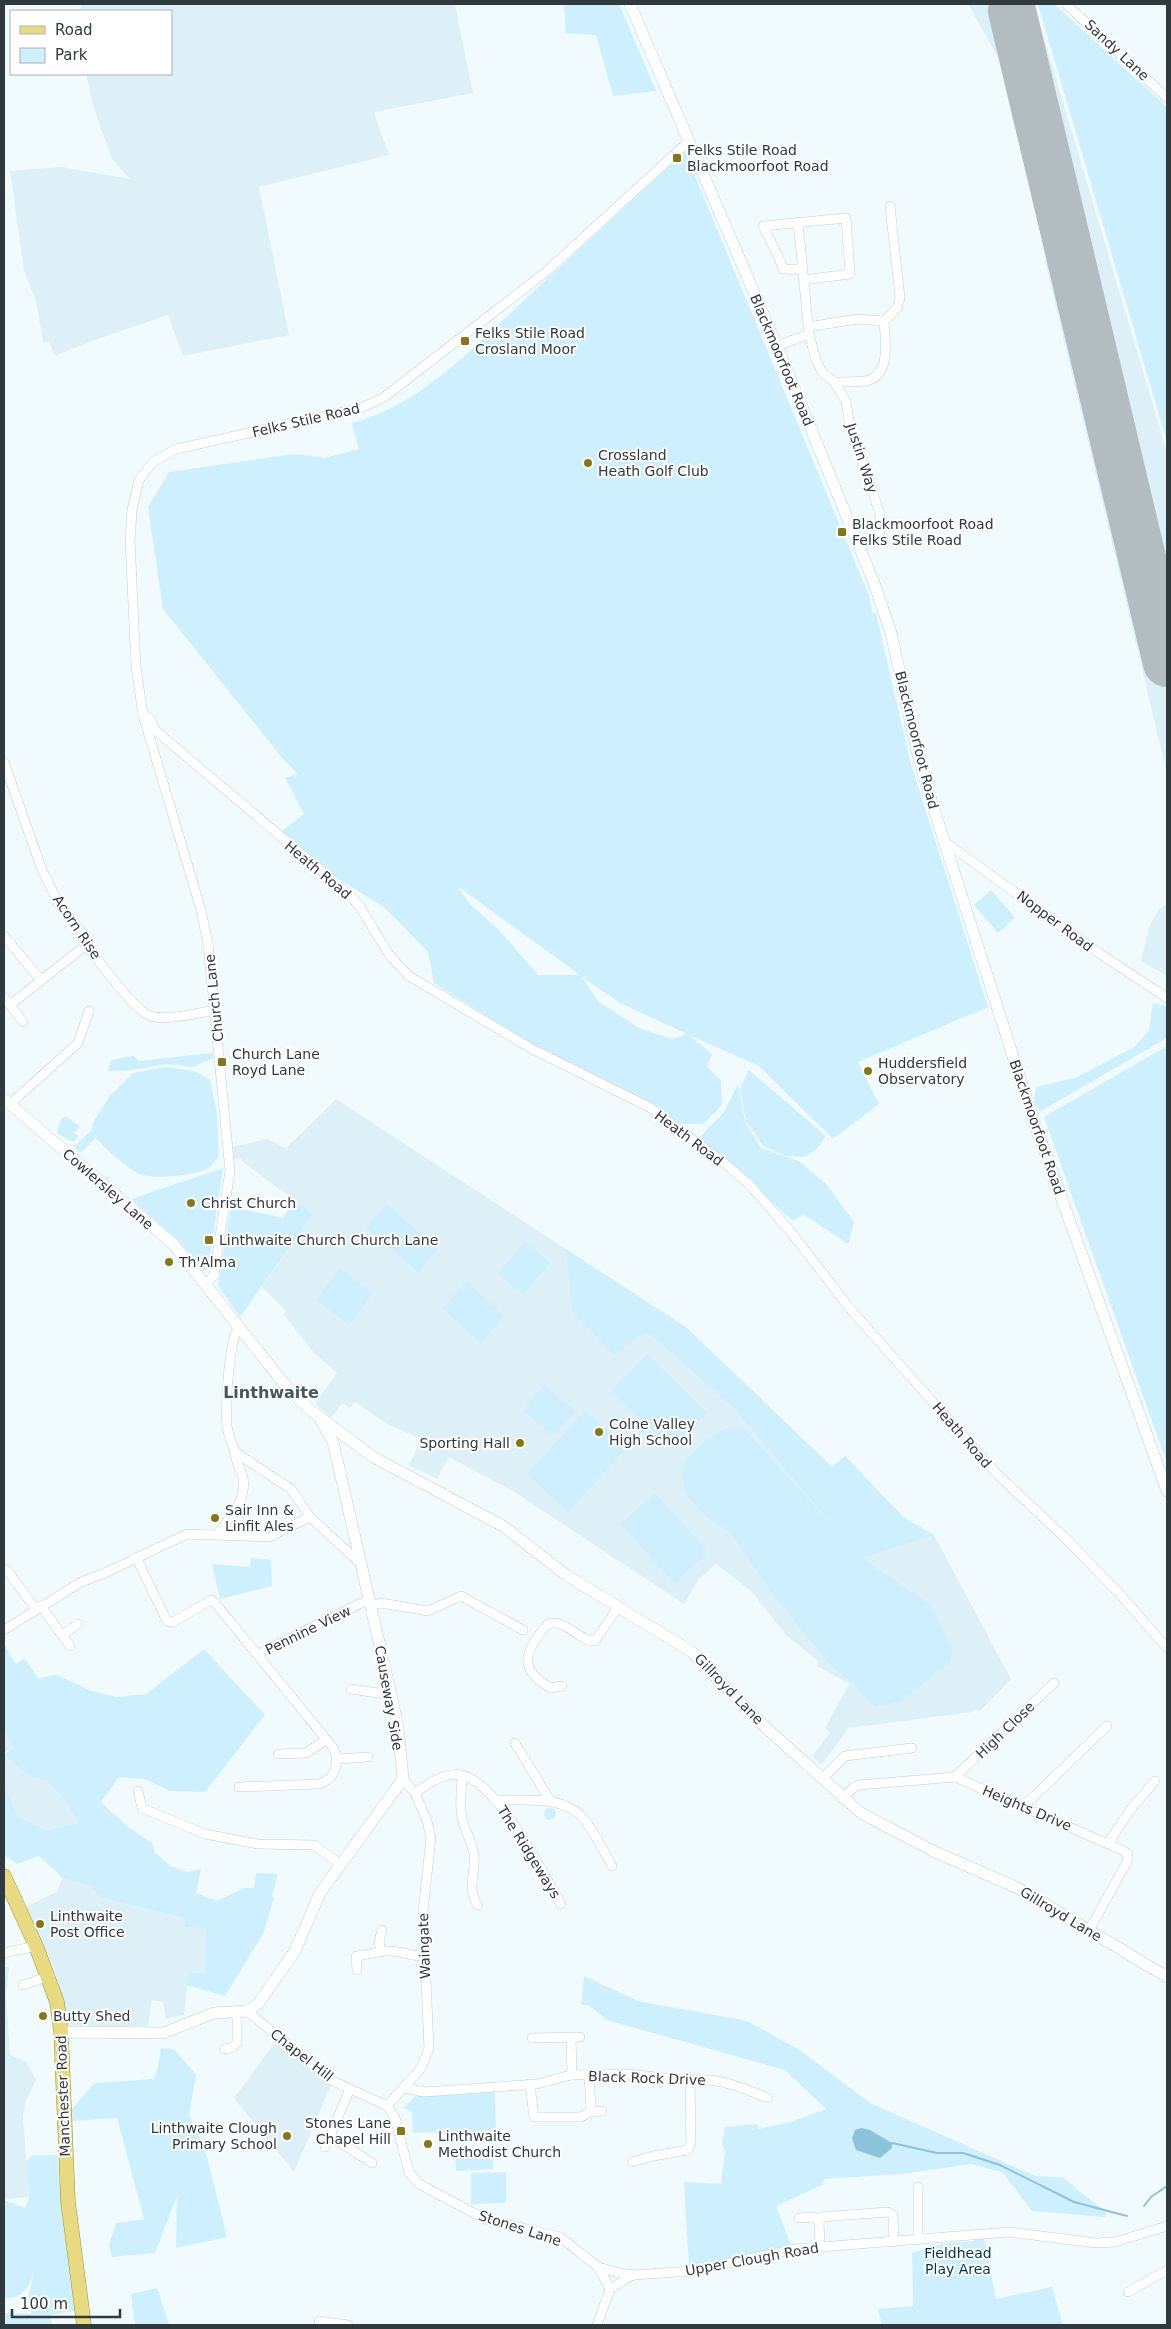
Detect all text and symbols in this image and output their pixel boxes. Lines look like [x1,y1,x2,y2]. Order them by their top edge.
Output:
legend [10,10,172,75]
street label: Sandy Lane [1082,16,1152,84]
text: Road [55,21,93,39]
text: Park [55,46,88,64]
place label: Felks Stile Road Blackmoorfoot Road [687,142,829,174]
marker: Felks Stile Road Blackmoorfoot Road [671,152,683,164]
street label: Blackmoorfoot Road [747,292,817,428]
place label: Felks Stile Road Crosland Moor [475,325,585,357]
marker: Felks Stile Road Crosland Moor [459,335,471,347]
street label: Felks Stile Road [251,400,361,440]
street label: Justin Way [843,420,881,495]
place label: Crossland Heath Golf Club [598,447,709,479]
marker: Crossland Heath Golf Club [582,457,594,469]
place label: Blackmoorfoot Road Felks Stile Road [852,516,994,548]
marker: Blackmoorfoot Road Felks Stile Road [836,526,848,538]
street label: Blackmoorfoot Road [892,669,942,811]
street label: Heath Road [282,838,354,902]
street label: Nopper Road [1014,887,1096,955]
street label: Acorn Rise [50,892,104,962]
street label: Church Lane [201,953,227,1043]
place label: Church Lane Royd Lane [232,1046,320,1078]
place label: Huddersfield Observatory [878,1055,967,1087]
marker: Church Lane Royd Lane [216,1056,228,1068]
street label: Blackmoorfoot Road [1006,1057,1068,1197]
marker: Huddersfield Observatory [862,1065,874,1077]
street label: Heath Road [652,1107,726,1169]
street label: Cowlersley Lane [60,1145,156,1233]
place label: Christ Church [201,1195,296,1211]
marker: Christ Church [185,1197,197,1209]
place label: Linthwaite Church Church Lane [219,1232,438,1248]
marker: Linthwaite Church Church Lane [203,1234,215,1246]
place label: Th'Alma [178,1254,236,1270]
marker: Th'Alma [163,1256,175,1268]
district label: Linthwaite [223,1383,319,1402]
street label: Heath Road [929,1399,995,1471]
place label: Colne Valley High School [609,1416,695,1448]
marker: Colne Valley High School [593,1426,605,1438]
place label: Sporting Hall [419,1435,510,1451]
marker: Sporting Hall [514,1437,526,1449]
place label: Sair Inn & Linfit Ales [225,1502,294,1534]
marker: Sair Inn & Linfit Ales [209,1512,221,1524]
street label: Pennine View [263,1602,353,1658]
street label: Causeway Side [372,1644,406,1752]
street label: Gillroyd Lane [691,1650,767,1728]
street label: High Close [973,1698,1037,1762]
street label: Heights Drive [980,1782,1074,1834]
street label: The Ridgeways [494,1802,564,1901]
street label: Gillroyd Lane [1017,1883,1105,1945]
place label: Linthwaite Post Office [50,1908,125,1940]
street label: Waingate [415,1913,433,1979]
marker: Linthwaite Post Office [34,1918,46,1930]
place label: Butty Shed [53,2008,130,2024]
marker: Butty Shed [37,2010,49,2022]
street label: Chapel Hill [267,2026,337,2084]
street label: Manchester Road [53,2035,73,2157]
street label: Black Rock Drive [588,2068,706,2088]
place label: Stones Lane Chapel Hill [305,2115,391,2147]
place label: Linthwaite Clough Primary School [151,2120,277,2152]
marker: Stones Lane Chapel Hill [395,2125,407,2137]
place label: Linthwaite Methodist Church [438,2128,561,2160]
marker: Linthwaite Clough Primary School [281,2130,293,2142]
marker: Linthwaite Methodist Church [422,2138,434,2150]
street label: Stones Lane [477,2207,563,2249]
street label: Upper Clough Road [684,2239,820,2279]
park label: Fieldhead Play Area [924,2245,992,2277]
scale bar [12,2286,120,2318]
text: 100 m [20,2295,68,2313]

